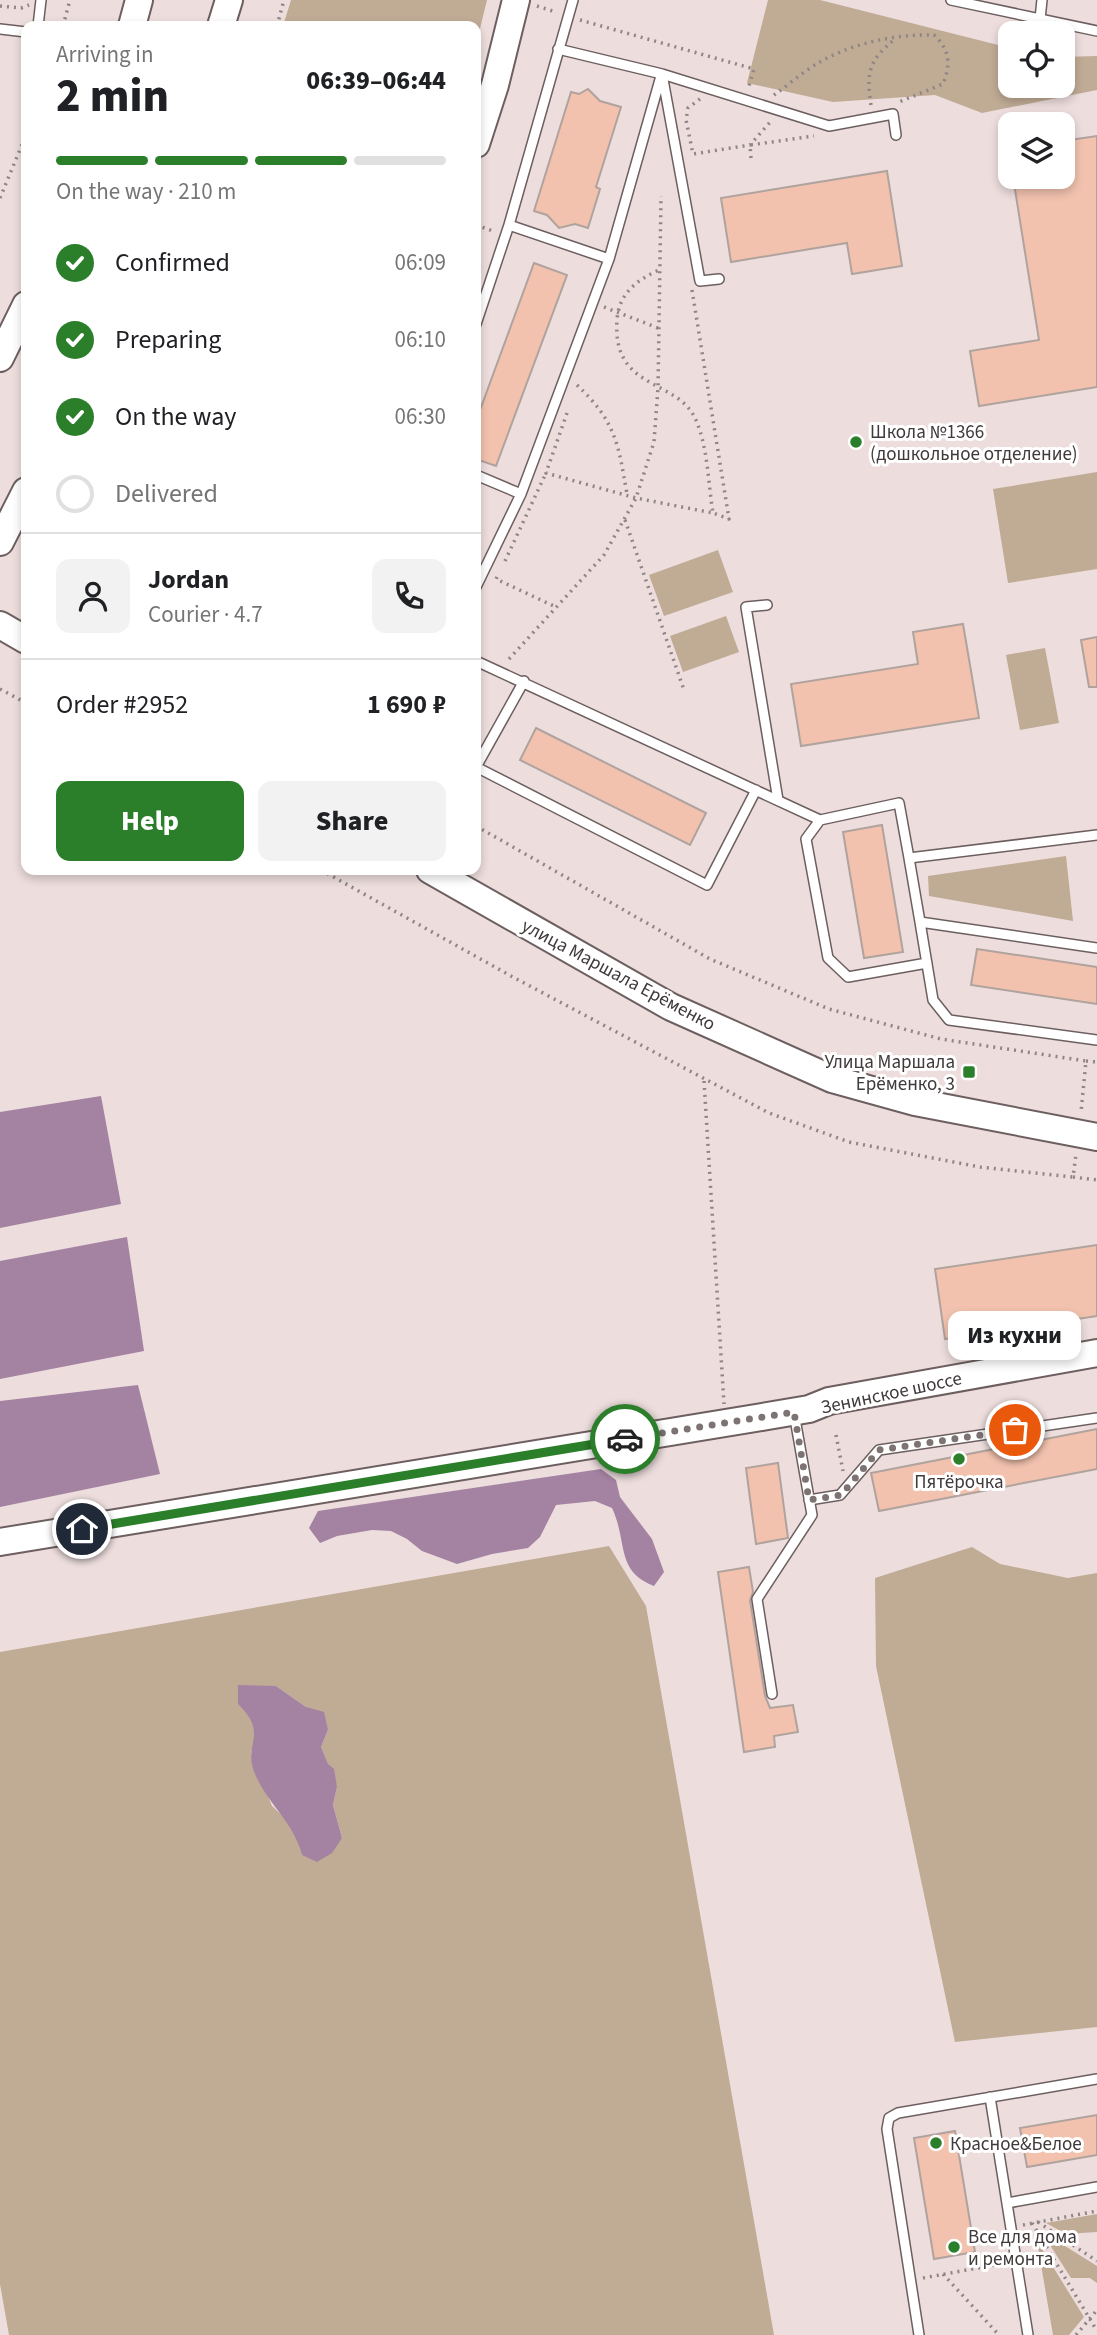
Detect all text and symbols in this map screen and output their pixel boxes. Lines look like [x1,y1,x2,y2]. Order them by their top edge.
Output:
map controls [998,21,1075,189]
button: locate [998,21,1075,98]
text: Arriving in [56,38,154,71]
text: 06:39–06:44 [306,62,446,99]
text: 2 min [56,64,169,129]
button: layers [998,112,1075,189]
text: On the way · 210 m [56,175,236,208]
icon: check [56,244,94,282]
text: Confirmed [115,244,230,281]
text: 06:09 [395,246,446,279]
icon: check [56,321,94,359]
text: Preparing [115,321,221,358]
text: 06:10 [395,323,446,356]
icon: check [56,398,94,436]
text: On the way [115,398,236,435]
text: 06:30 [395,400,446,433]
place label: Школа №1366 (дошкольное отделение) [870,419,1078,468]
marker: Школа №1366 (дошкольное отделение) [848,434,864,450]
text: Delivered [115,475,218,512]
button: person [56,559,130,633]
button: phone [372,559,446,633]
text: Jordan [148,561,229,598]
text: Courier · 4.7 [148,598,263,631]
text: Order #2952 [56,686,188,723]
text: 1 690 ₽ [367,686,446,723]
button: Help [56,781,244,861]
button: Share [258,781,446,861]
street label: улица Маршала Ерёменко [516,913,720,1038]
place label: Улица Маршала Ерёменко, 3 [824,1049,955,1098]
marker: Улица Маршала Ерёменко, 3 [961,1064,977,1080]
callout: Из кухни [948,1311,1082,1360]
text: Из кухни [967,1319,1062,1352]
street label: Зенинское шоссе [818,1365,964,1422]
pin [985,1400,1045,1460]
courier [590,1404,660,1474]
icon: bag [996,1411,1034,1449]
icon: car [606,1420,644,1458]
marker: Пятёрочка [951,1451,967,1467]
place label: Пятёрочка [914,1469,1004,1496]
pin [52,1499,112,1559]
icon: home [63,1510,101,1548]
place label: Красное&Белое [950,2131,1082,2158]
marker: Красное&Белое [928,2135,944,2151]
place label: Все для дома и ремонта [968,2224,1077,2273]
marker: Все для дома и ремонта [946,2239,962,2255]

